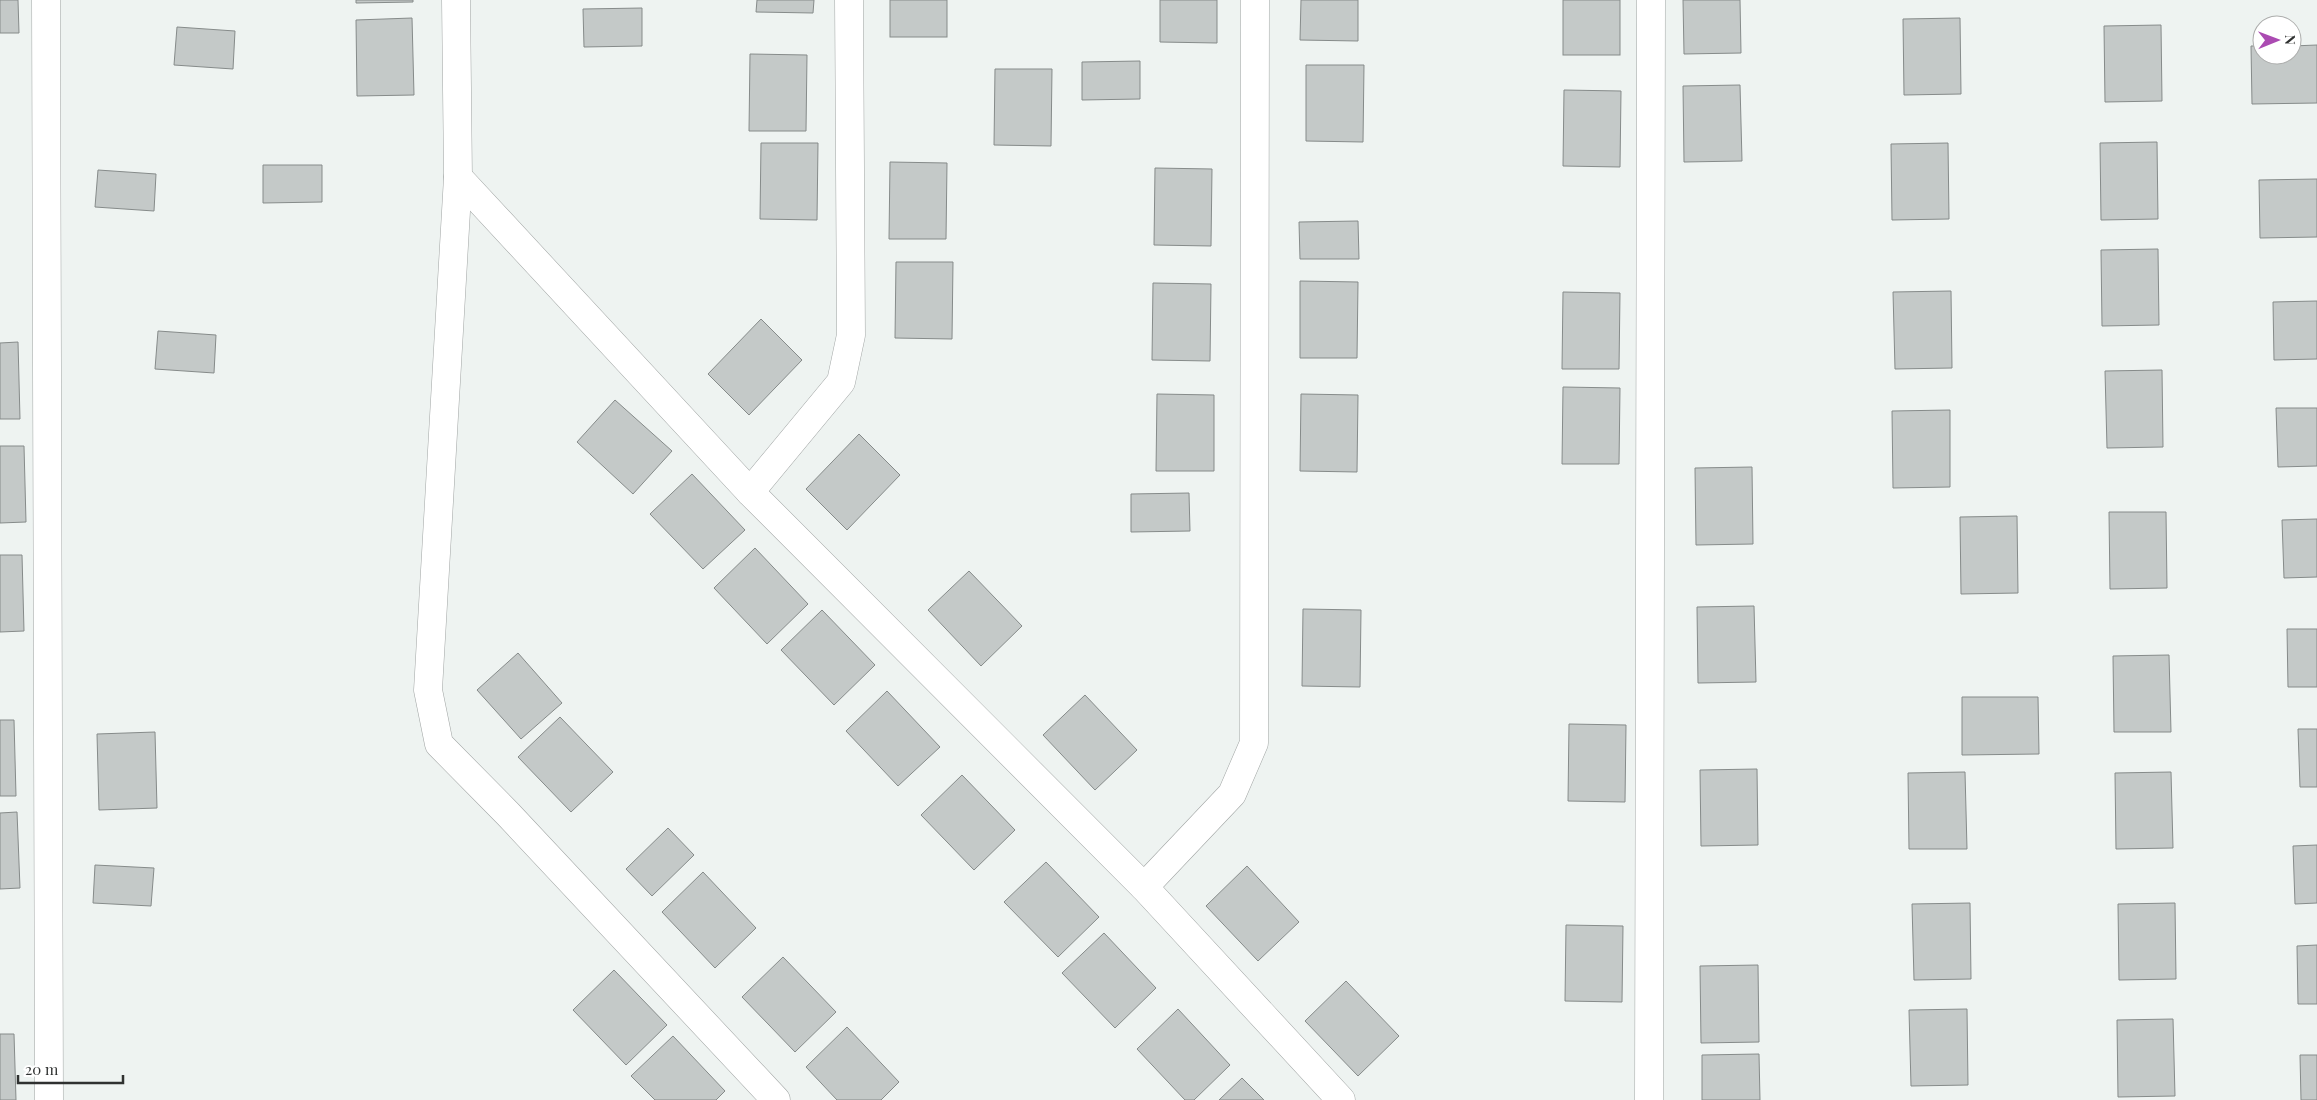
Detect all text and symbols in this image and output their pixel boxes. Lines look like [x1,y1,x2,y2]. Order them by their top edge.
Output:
north arrow [2252,15,2302,65]
text: N [2281,35,2300,45]
scale bar [18,1052,122,1084]
text: 20 m [25,1059,59,1079]

